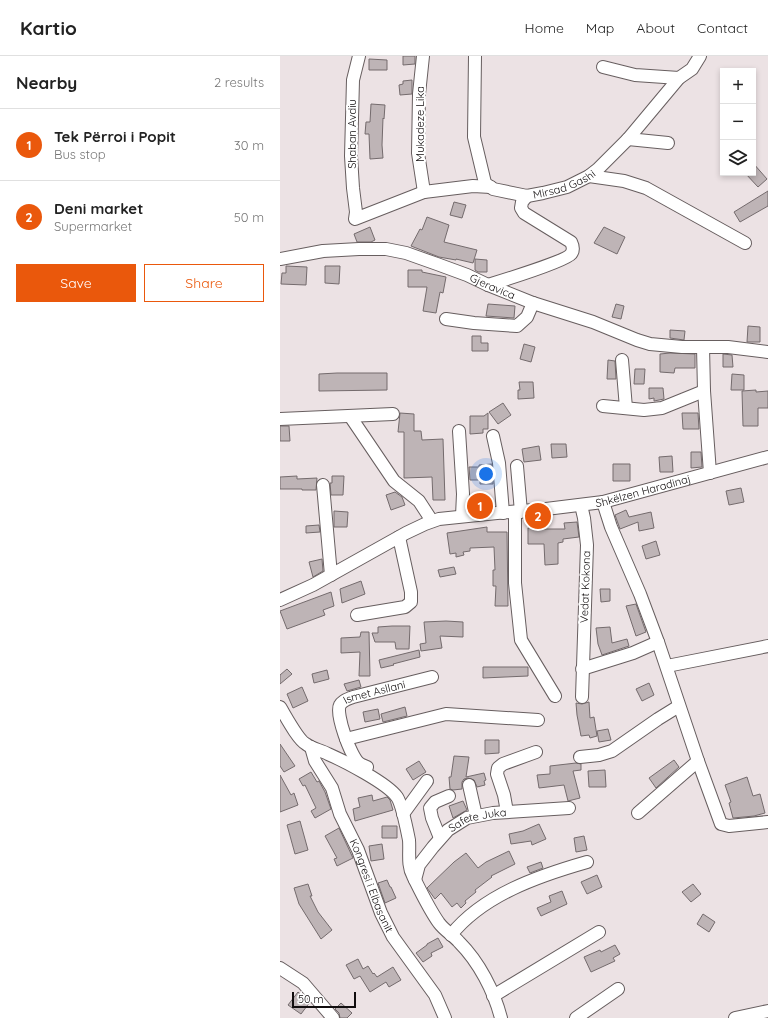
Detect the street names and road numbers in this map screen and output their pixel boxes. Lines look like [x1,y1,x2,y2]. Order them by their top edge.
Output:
street label: Mukadeze Lika [413,86,427,162]
street label: Shaban Avdiu [345,99,359,169]
street label: Mirsad Gashi [532,167,598,202]
street label: Gjeravica [468,270,517,302]
street label: Shkëlzen Haradinaj [595,471,692,510]
street label: Vedat Kokona [577,551,593,623]
street label: Ismet Asllani [341,677,407,707]
street label: Safete Juka [446,805,507,835]
street label: Kongresi i Elbasanit [346,836,397,935]

